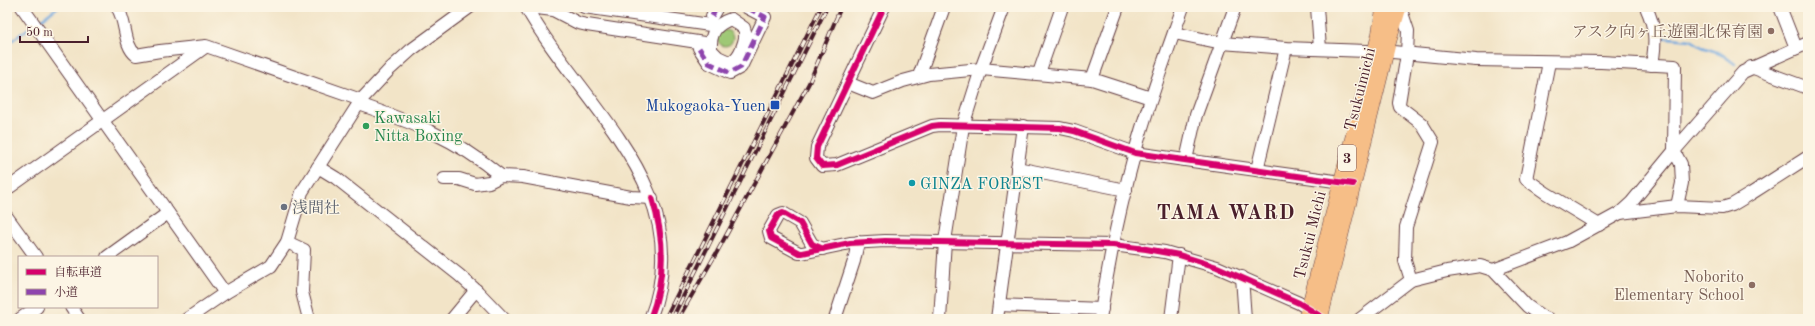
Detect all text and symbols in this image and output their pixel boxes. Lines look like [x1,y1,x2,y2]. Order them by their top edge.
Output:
scale bar [20,18,88,44]
place label: アスク向ヶ丘遊園北保育園 [1572,23,1763,41]
text: 50 m [26,26,53,39]
marker: アスク向ヶ丘遊園北保育園 [1766,26,1776,36]
street label: Tsukuimichi [1343,46,1379,133]
place label: Mukogaoka-Yuen [645,99,766,115]
marker: Mukogaoka-Yuen [769,99,781,111]
place label: Kawasaki Nitta Boxing [374,111,463,145]
marker: Kawasaki Nitta Boxing [361,121,371,131]
road number: 3 [1338,145,1356,171]
place label: GINZA FOREST [920,177,1043,193]
marker: GINZA FOREST [907,178,917,188]
street label: Tsukui Michi [1292,190,1330,281]
place label: 浅間社 [292,199,340,217]
marker: 浅間社 [279,202,289,212]
district label: TAMA WARD [1157,204,1295,224]
legend [18,256,158,308]
text: 自転車道 [54,265,102,279]
place label: Noborito Elementary School [1614,270,1744,304]
marker: Noborito Elementary School [1747,280,1757,290]
text: 小道 [54,285,78,299]

